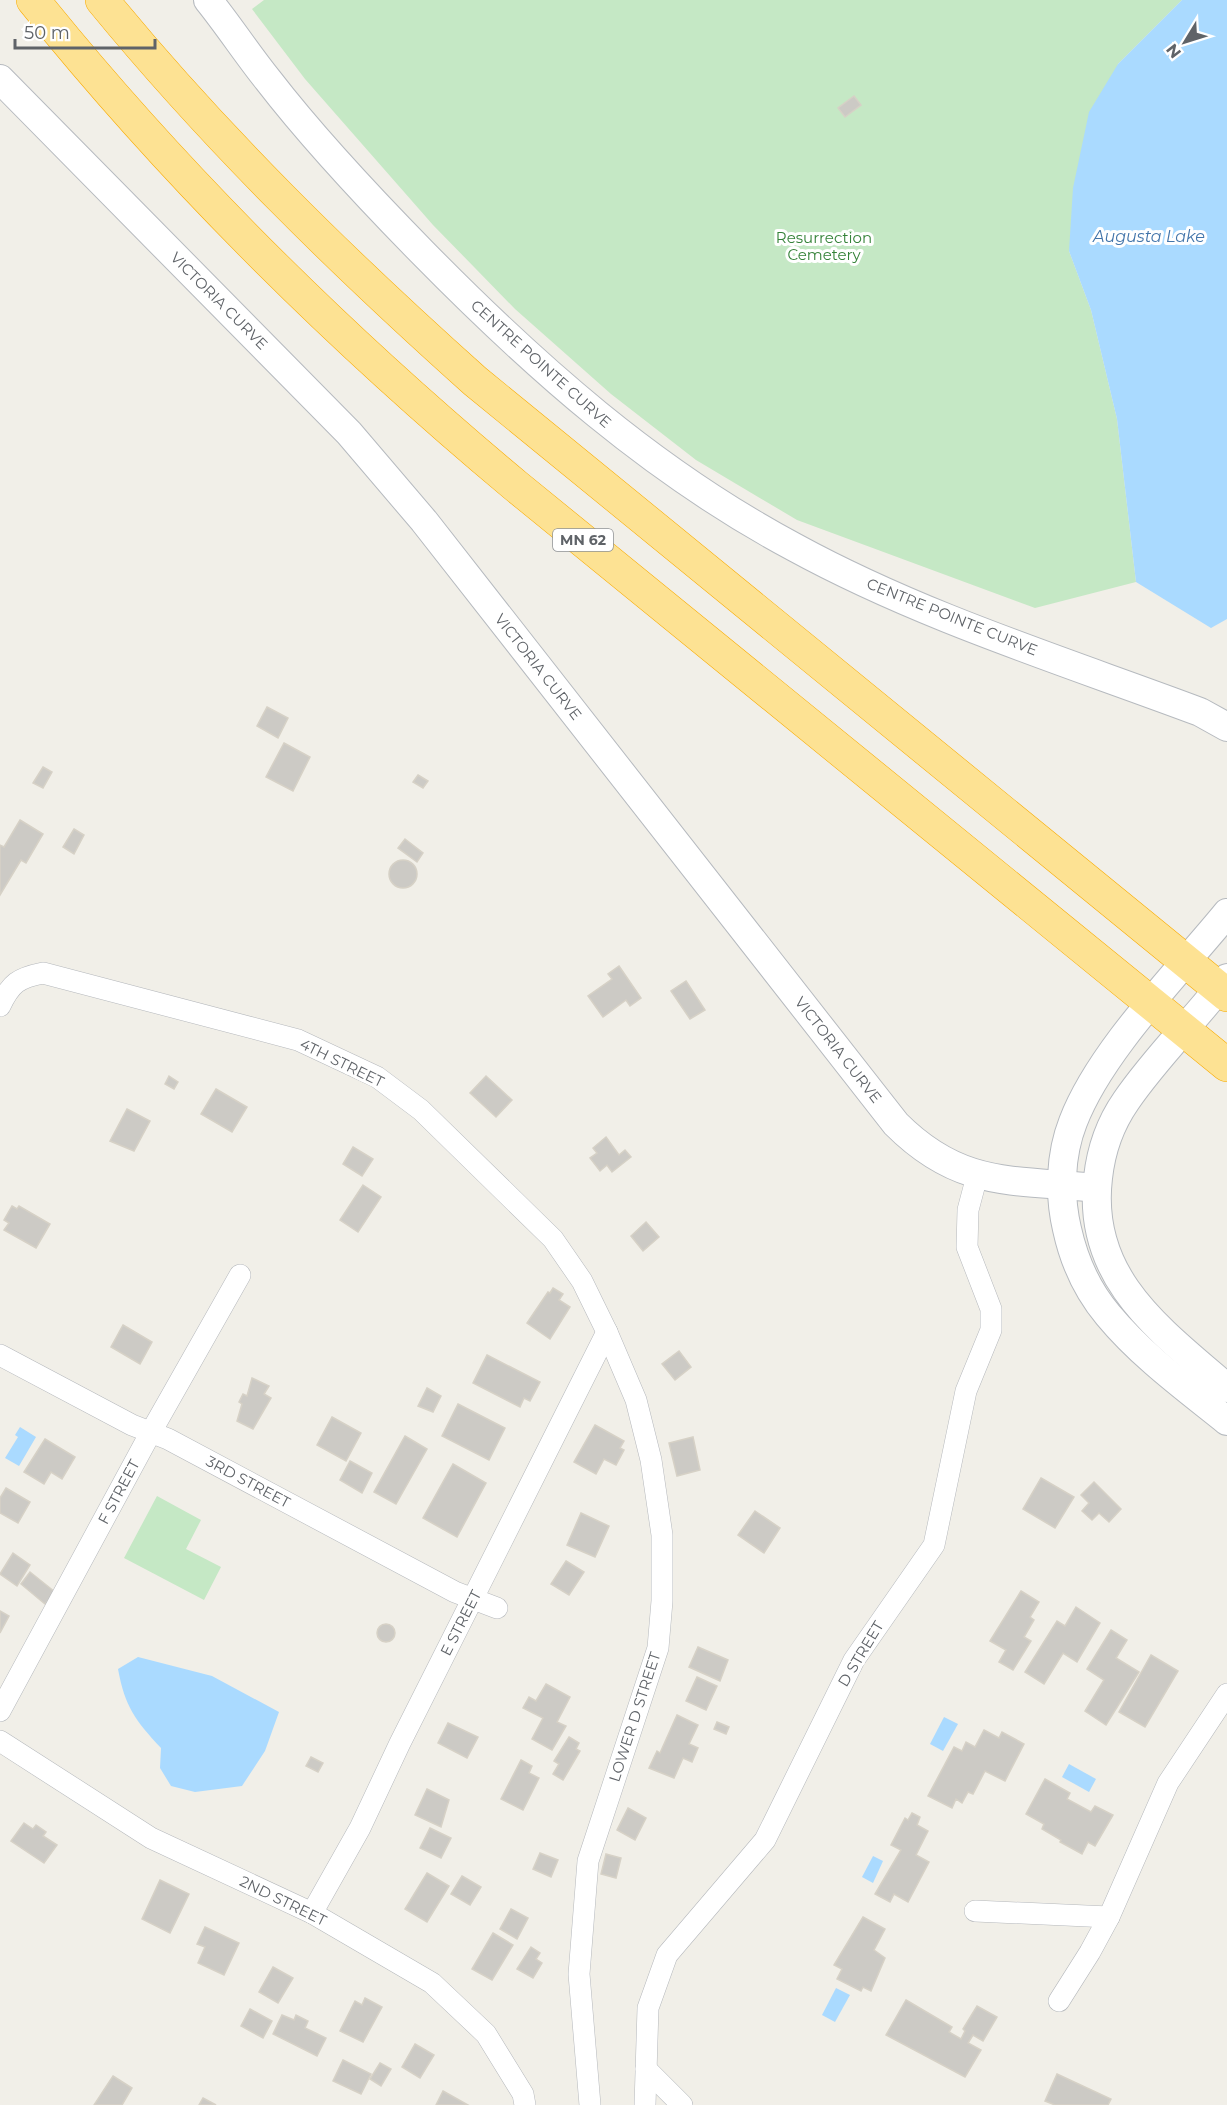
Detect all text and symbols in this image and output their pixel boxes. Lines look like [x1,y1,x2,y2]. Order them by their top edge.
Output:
scale bar [15,12,154,50]
north arrow [1155,12,1215,72]
text: 50 m [24,22,70,44]
text: N [1162,40,1185,62]
water label: Augusta Lake [1092,227,1205,246]
park label: Resurrection Cemetery [776,228,872,264]
street label: VICTORIA CURVE [167,248,272,353]
street label: CENTRE POINTE CURVE [467,295,616,432]
road number: MN 62 [553,529,613,551]
street label: CENTRE POINTE CURVE [864,574,1040,660]
street label: VICTORIA CURVE [491,610,586,724]
street label: VICTORIA CURVE [791,993,886,1107]
street label: 4TH STREET [297,1034,388,1091]
street label: 3RD STREET [203,1451,294,1512]
street label: F STREET [94,1456,144,1527]
street label: E STREET [436,1586,485,1659]
street label: D STREET [833,1617,888,1690]
street label: LOWER D STREET [605,1649,665,1784]
street label: 2ND STREET [237,1871,330,1930]

